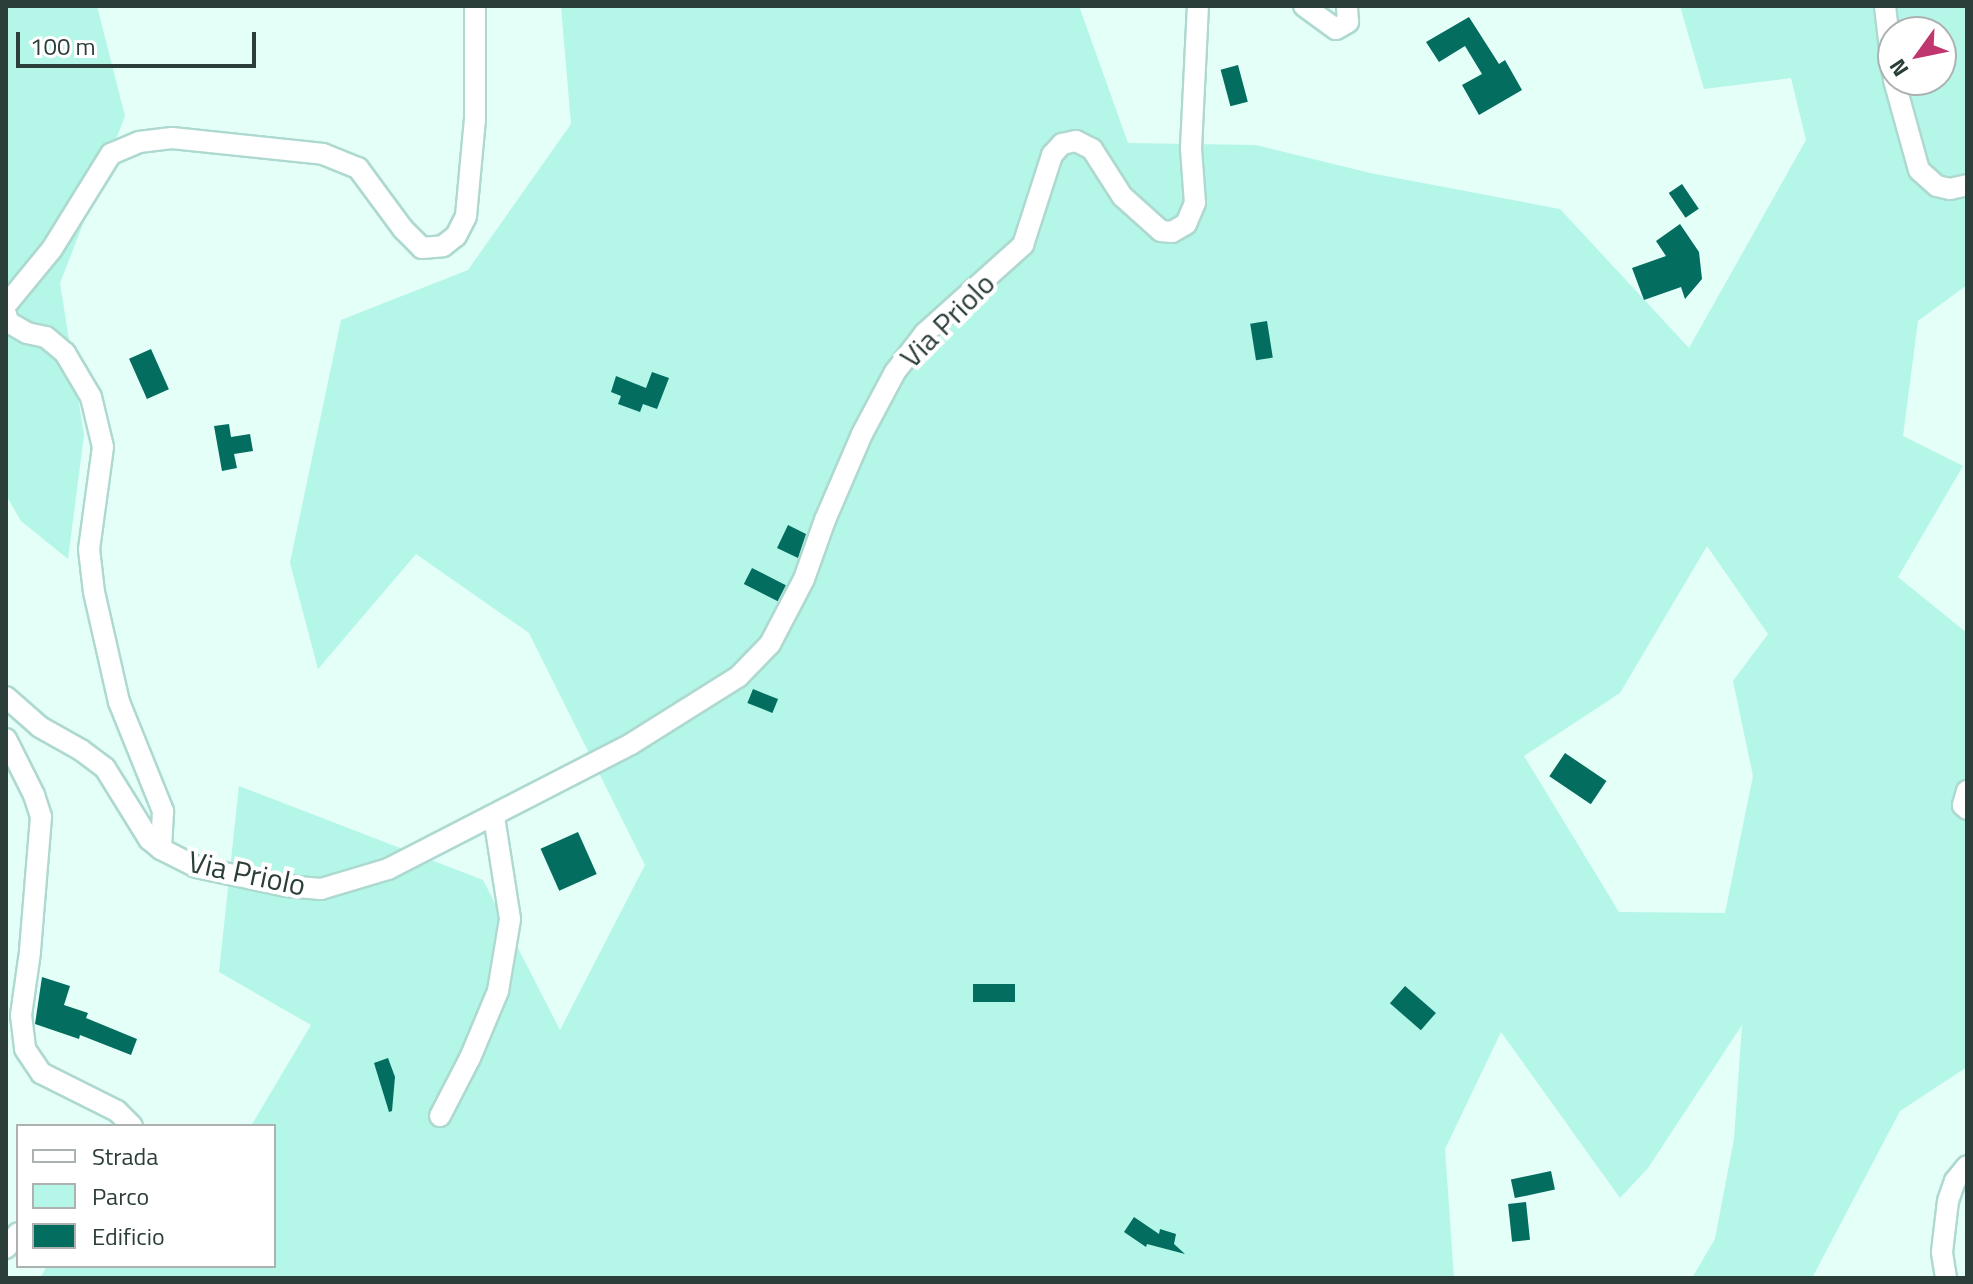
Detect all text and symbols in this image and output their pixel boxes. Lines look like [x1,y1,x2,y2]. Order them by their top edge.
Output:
scale bar [20,16,260,66]
north arrow [1877,16,1957,96]
text: 100 m [30,28,96,64]
text: N [1880,52,1917,84]
street label: Via Priolo [892,265,1002,375]
street label: Via Priolo [185,843,309,903]
legend [16,1124,276,1268]
text: Strada [92,1138,158,1174]
text: Parco [92,1178,149,1214]
text: Edificio [92,1218,165,1254]

